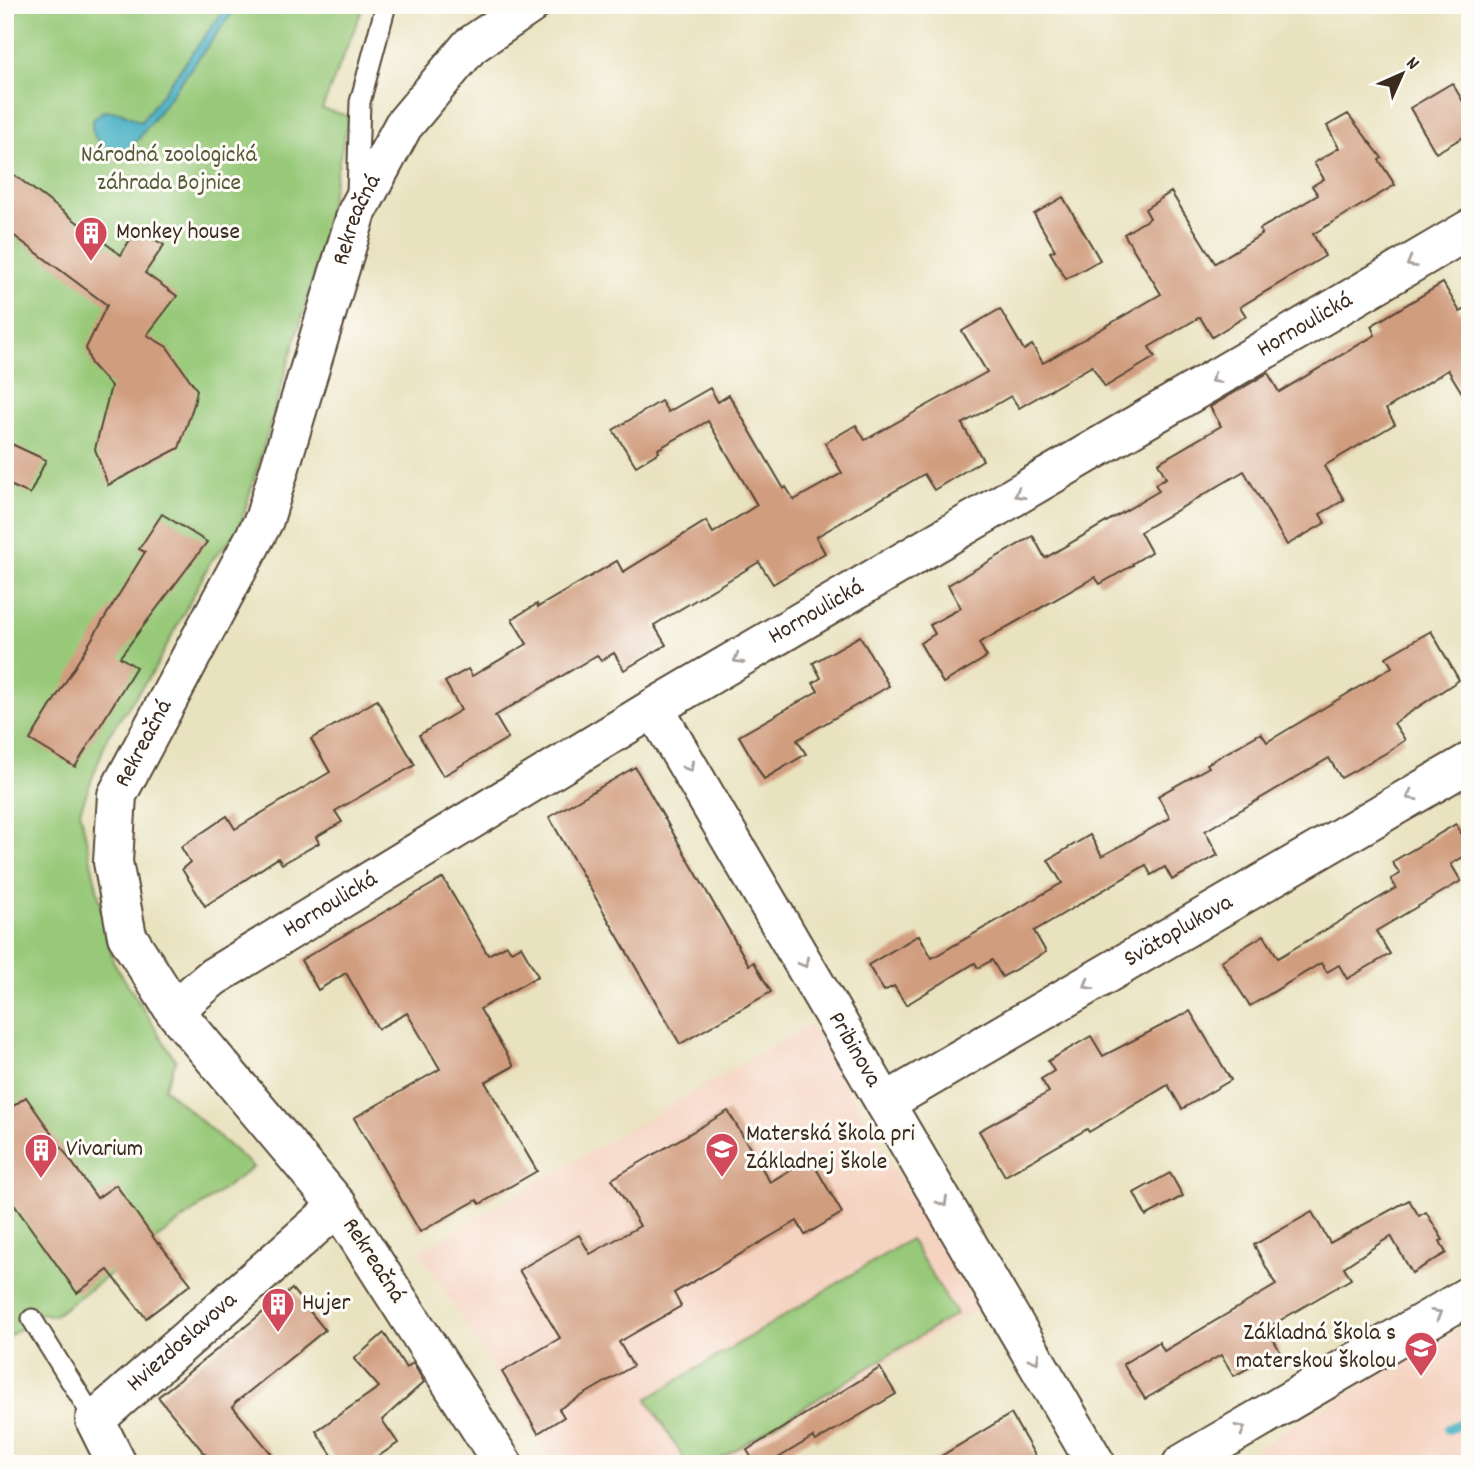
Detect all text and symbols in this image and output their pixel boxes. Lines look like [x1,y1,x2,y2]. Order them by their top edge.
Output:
north arrow [1366,38,1436,108]
text: N [1399,52,1424,77]
park label: Národná zoologická záhrada Bojnice [81,139,257,201]
street label: Rekreačná [325,168,391,270]
building icon: Monkey house [72,214,110,263]
place label: Monkey house [116,216,240,250]
one-way arrow [1405,255,1418,268]
street label: Hornoulická [1251,284,1360,367]
one-way arrow [1209,370,1222,383]
one-way arrow [1013,486,1026,499]
street label: Hornoulická [762,571,871,654]
one-way arrow [733,651,745,664]
street label: Rekreačná [107,694,182,794]
one-way arrow [680,760,693,773]
one-way arrow [1405,788,1418,801]
street label: Hornoulická [277,863,385,947]
street label: Svätoplukova [1118,886,1240,977]
one-way arrow [795,956,808,969]
one-way arrow [1082,977,1095,990]
street label: Pribinova [818,1006,890,1095]
place label: Materská škola pri Základnej škole [746,1118,915,1180]
school or university icon: Materská škola pri Základnej škole [703,1130,741,1179]
building icon: Vivarium [22,1131,60,1180]
place label: Vivarium [66,1133,143,1167]
one-way arrow [935,1195,948,1207]
street label: Rekreačná [333,1212,413,1310]
street label: Hviezdoslavova [120,1284,246,1401]
building icon: Hujer [259,1285,297,1334]
place label: Hujer [302,1287,350,1321]
one-way arrow [1429,1310,1442,1323]
place label: Základná škola s materskou školou [1236,1317,1396,1379]
school or university icon: Základná škola s materskou školou [1402,1329,1440,1378]
one-way arrow [1027,1351,1040,1364]
one-way arrow [1233,1424,1246,1437]

